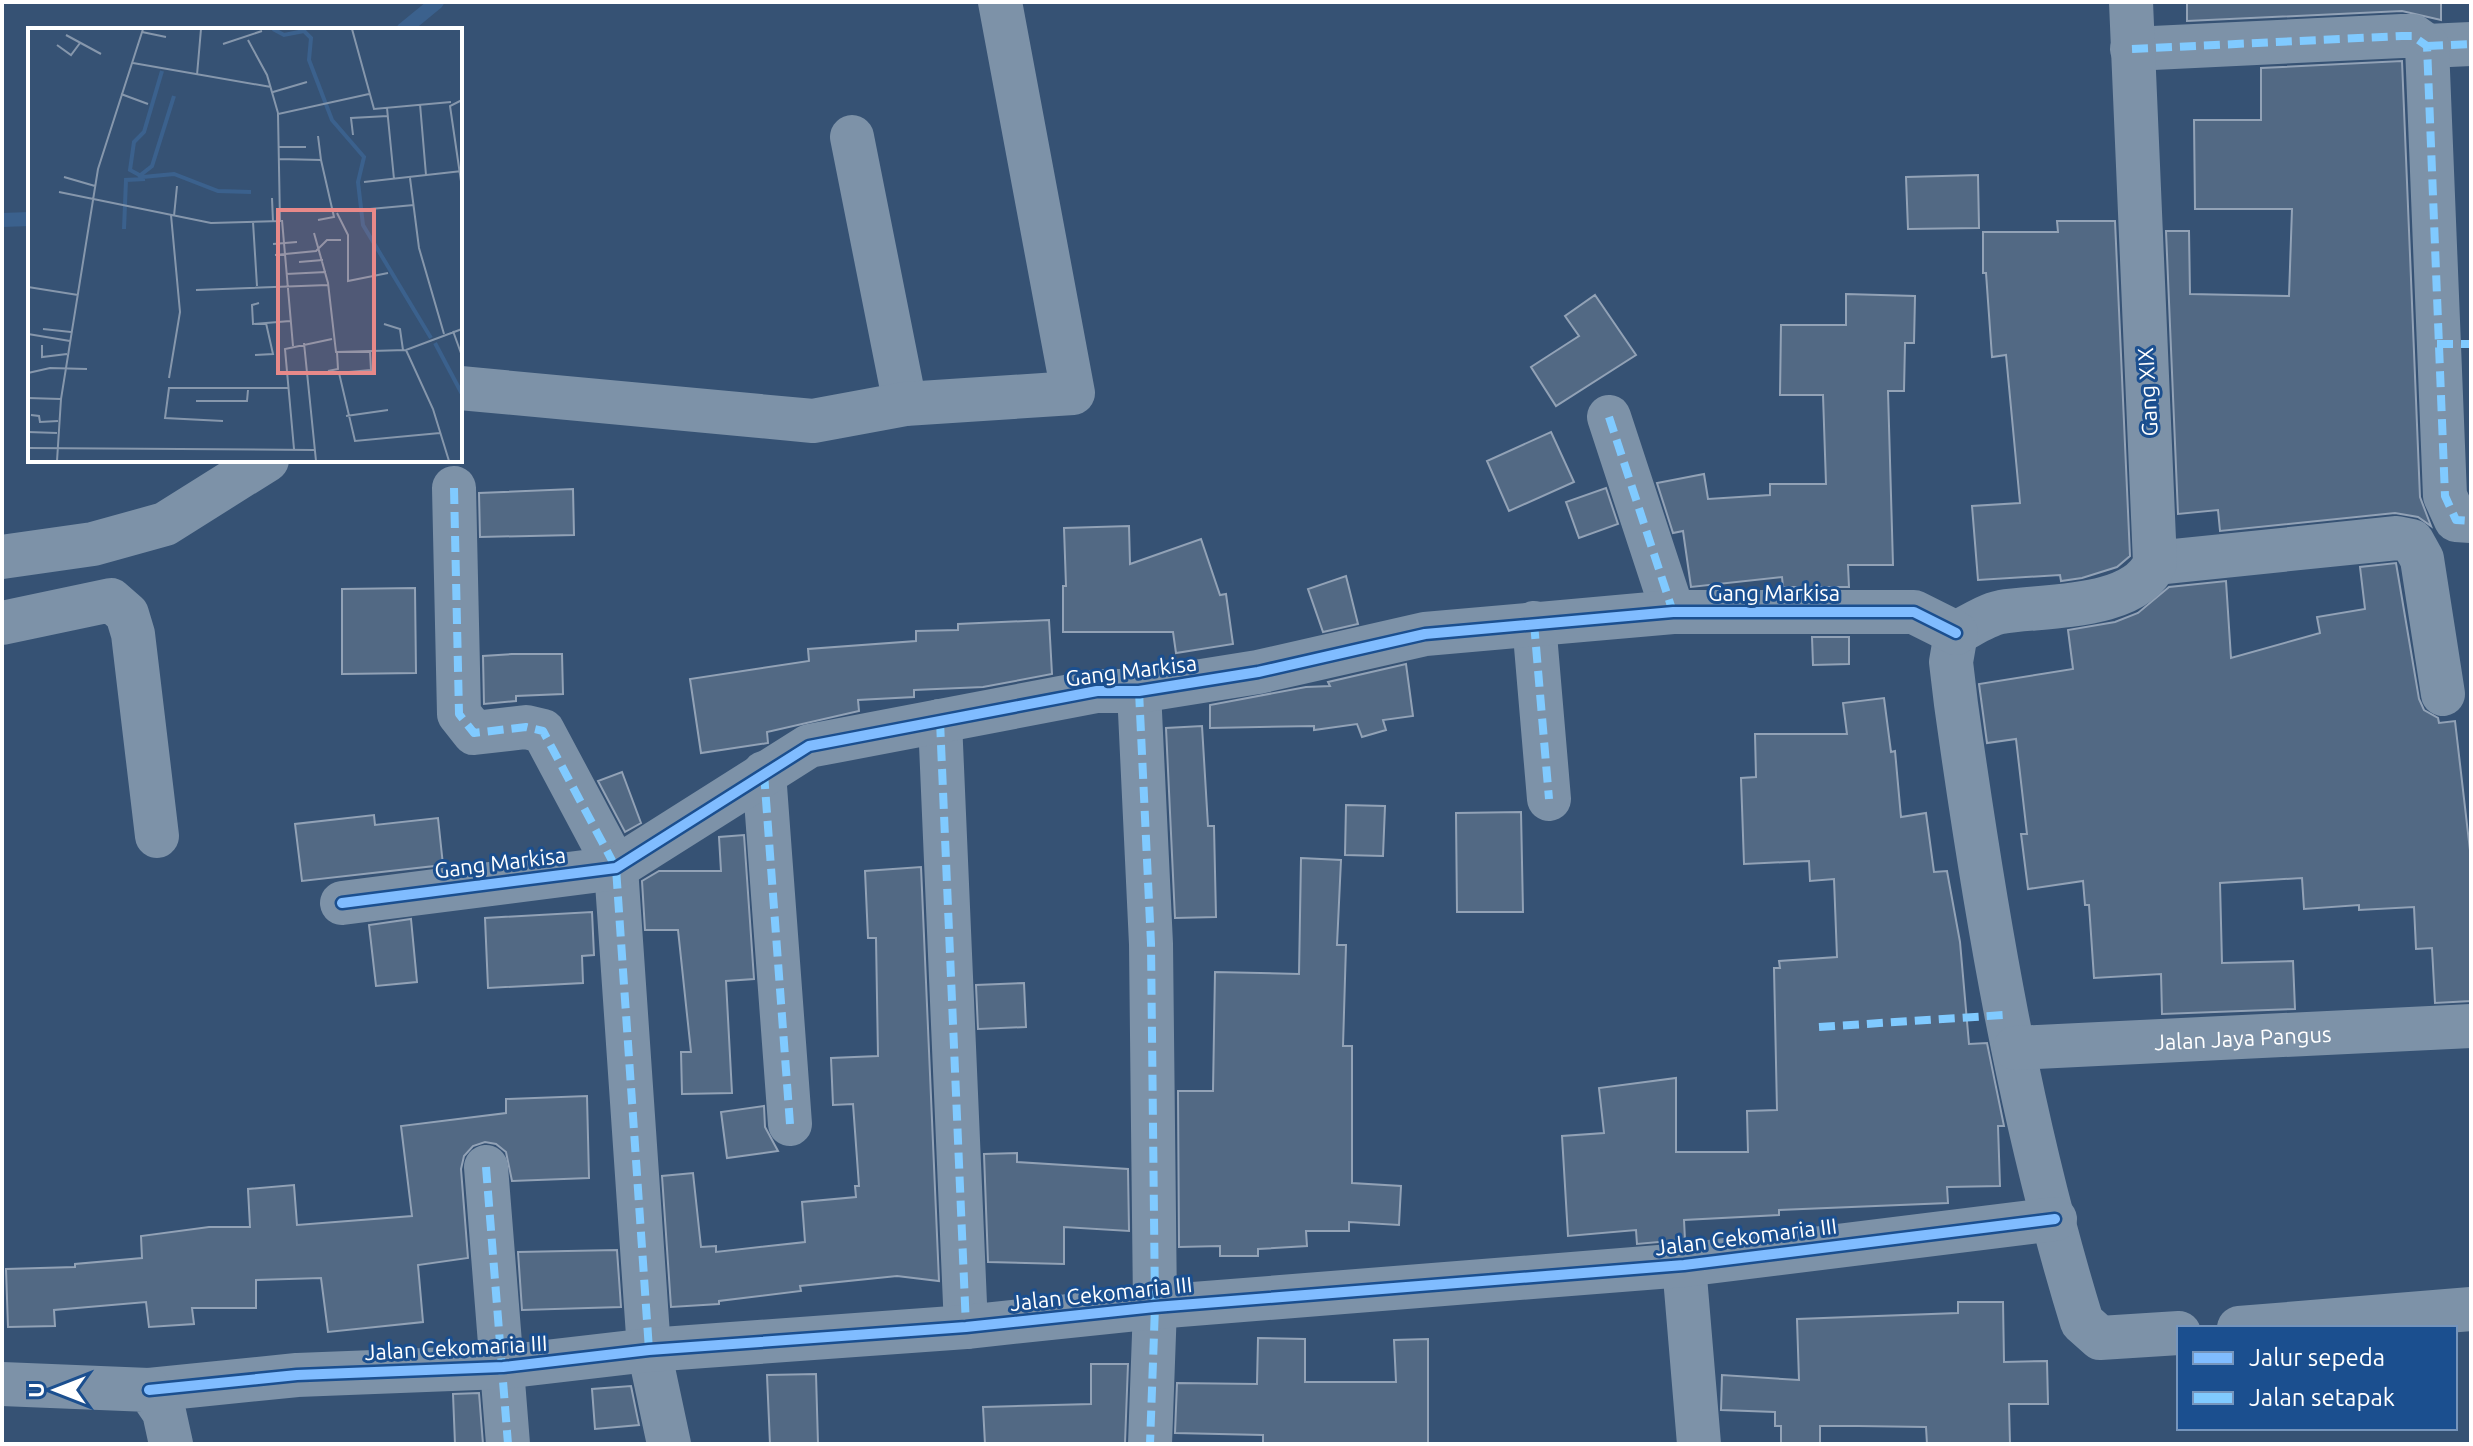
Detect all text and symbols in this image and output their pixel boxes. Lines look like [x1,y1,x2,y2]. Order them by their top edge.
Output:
inset map [28,28,462,462]
street label: Gang XIX [2132,347,2162,437]
street label: Gang Markisa [1708,580,1840,605]
street label: Gang Markisa [1064,650,1198,690]
street label: Gang Markisa [433,842,567,882]
street label: Jalan Jaya Pangus [2153,1020,2332,1054]
street label: Jalan Cekomaria III [1654,1212,1838,1260]
street label: Jalan Cekomaria III [1009,1271,1193,1315]
legend [2177,1326,2457,1430]
street label: Jalan Cekomaria III [364,1330,548,1364]
text: Jalur sepeda [2249,1344,2385,1371]
north arrow [16,1350,96,1430]
text: U [23,1382,48,1398]
text: Jalan setapak [2249,1384,2395,1411]

